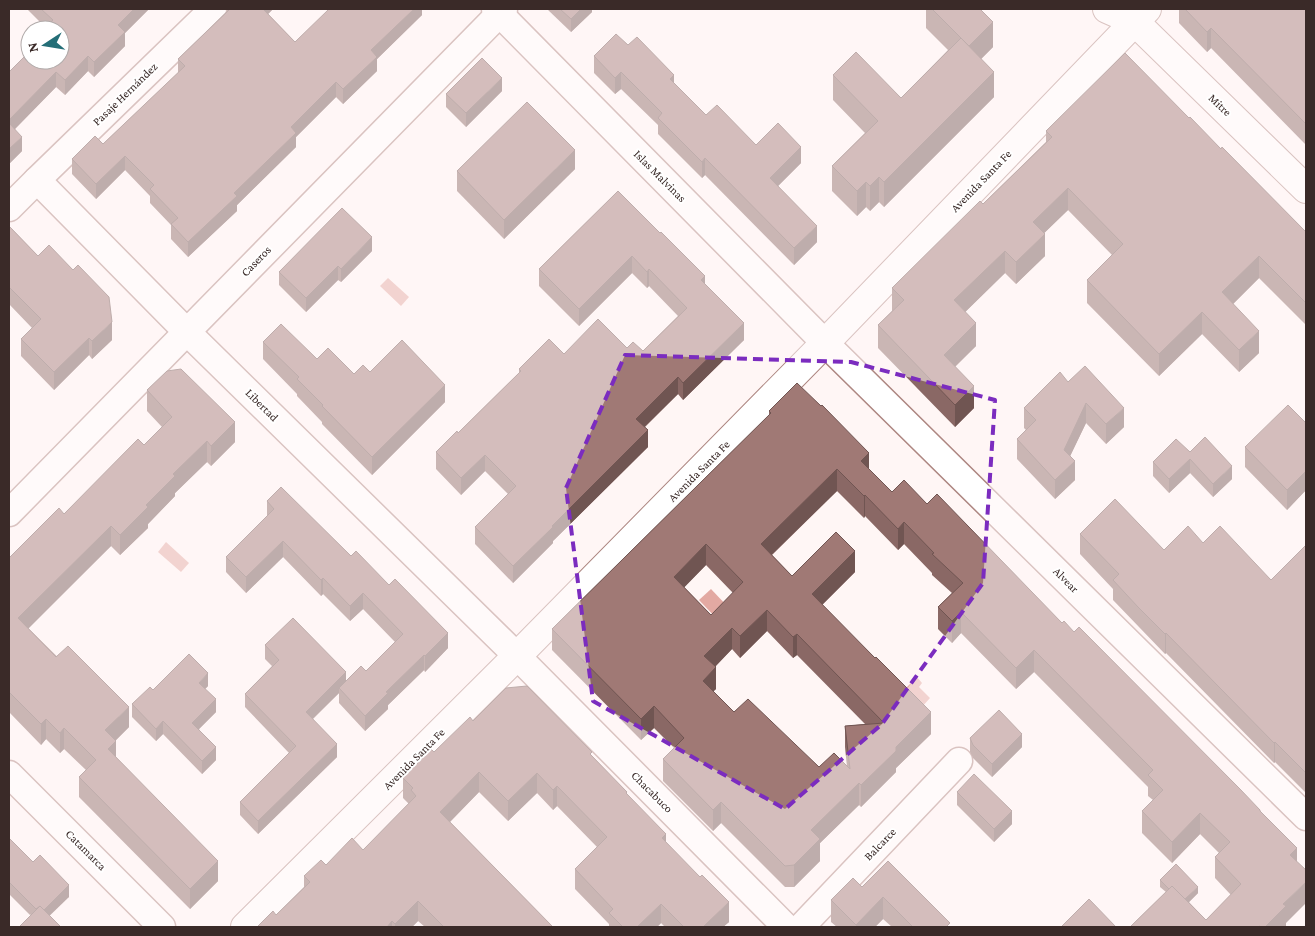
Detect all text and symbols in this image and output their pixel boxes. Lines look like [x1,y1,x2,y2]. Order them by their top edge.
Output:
north arrow [20,20,70,70]
text: N [23,41,41,54]
street label: Pasaje Hernández [90,60,160,128]
street label: Mitre [1206,91,1234,119]
street label: Islas Malvinas [631,147,689,205]
street label: Avenida Santa Fe [948,147,1014,215]
street label: Caseros [238,243,274,279]
street label: Libertad [243,386,282,425]
street label: Avenida Santa Fe [665,437,733,505]
street label: Alvear [1050,564,1082,596]
street label: Avenida Santa Fe [380,725,448,793]
street label: Chacabuco [628,768,676,816]
street label: Balcarce [861,825,899,863]
street label: Catamarca [63,827,110,874]

